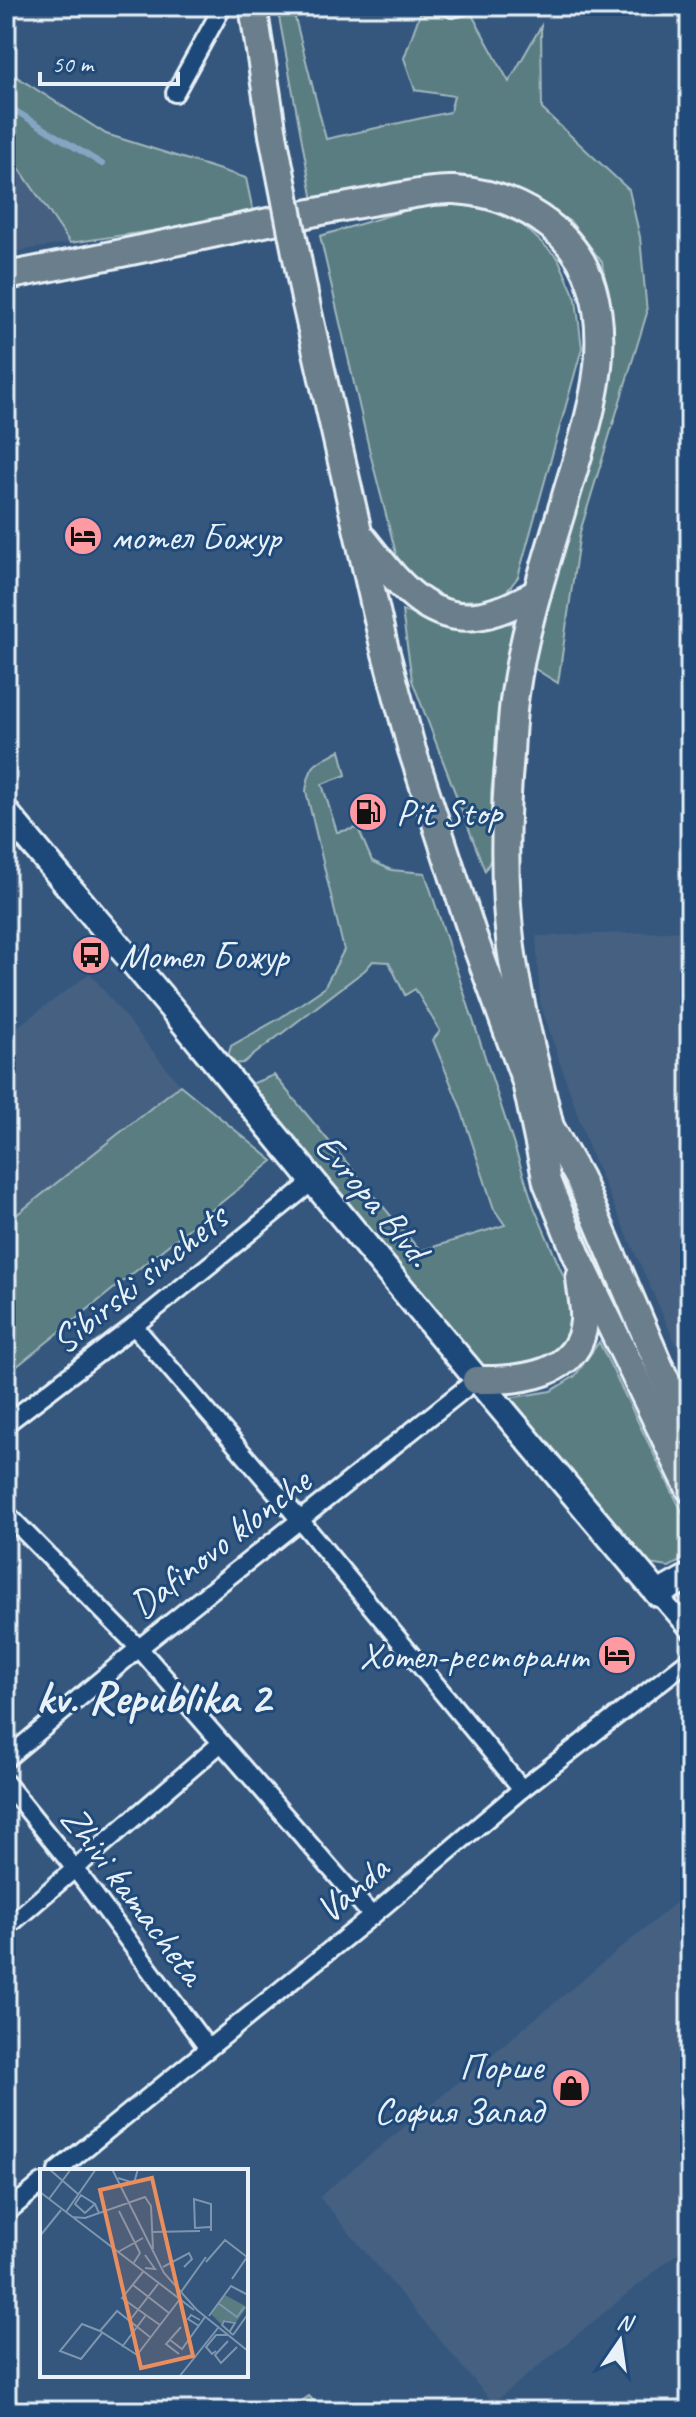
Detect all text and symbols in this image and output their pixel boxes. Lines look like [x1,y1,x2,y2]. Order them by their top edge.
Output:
scale bar [40,36,178,86]
text: 50 m [52,49,95,79]
place label: мотел Божур [111,513,283,560]
hotel icon: мотел Божур [62,515,104,557]
place label: Pit Stop [396,789,504,836]
fuel station icon: Pit Stop [347,791,389,833]
place label: Мотел Божур [119,932,290,979]
bus stop icon: Мотел Божур [70,934,112,976]
street label: Evropa Blvd. [305,1124,444,1277]
street label: Sibirski sinchets [42,1191,240,1364]
street label: Dafinovo klonche [120,1456,322,1628]
place label: Хотел-ресторант [359,1632,591,1679]
hotel icon: Хотел-ресторант [596,1634,638,1676]
district label: kv. Republika 2 [36,1669,274,1727]
street label: Zhivi kamacheta [50,1796,218,1996]
street label: Vanda [306,1843,400,1933]
place label: Порше София Запад [374,2043,547,2134]
shop icon: Порше София Запад [550,2067,592,2109]
inset map [40,2169,248,2377]
north arrow [580,2301,660,2381]
text: N [614,2307,637,2338]

